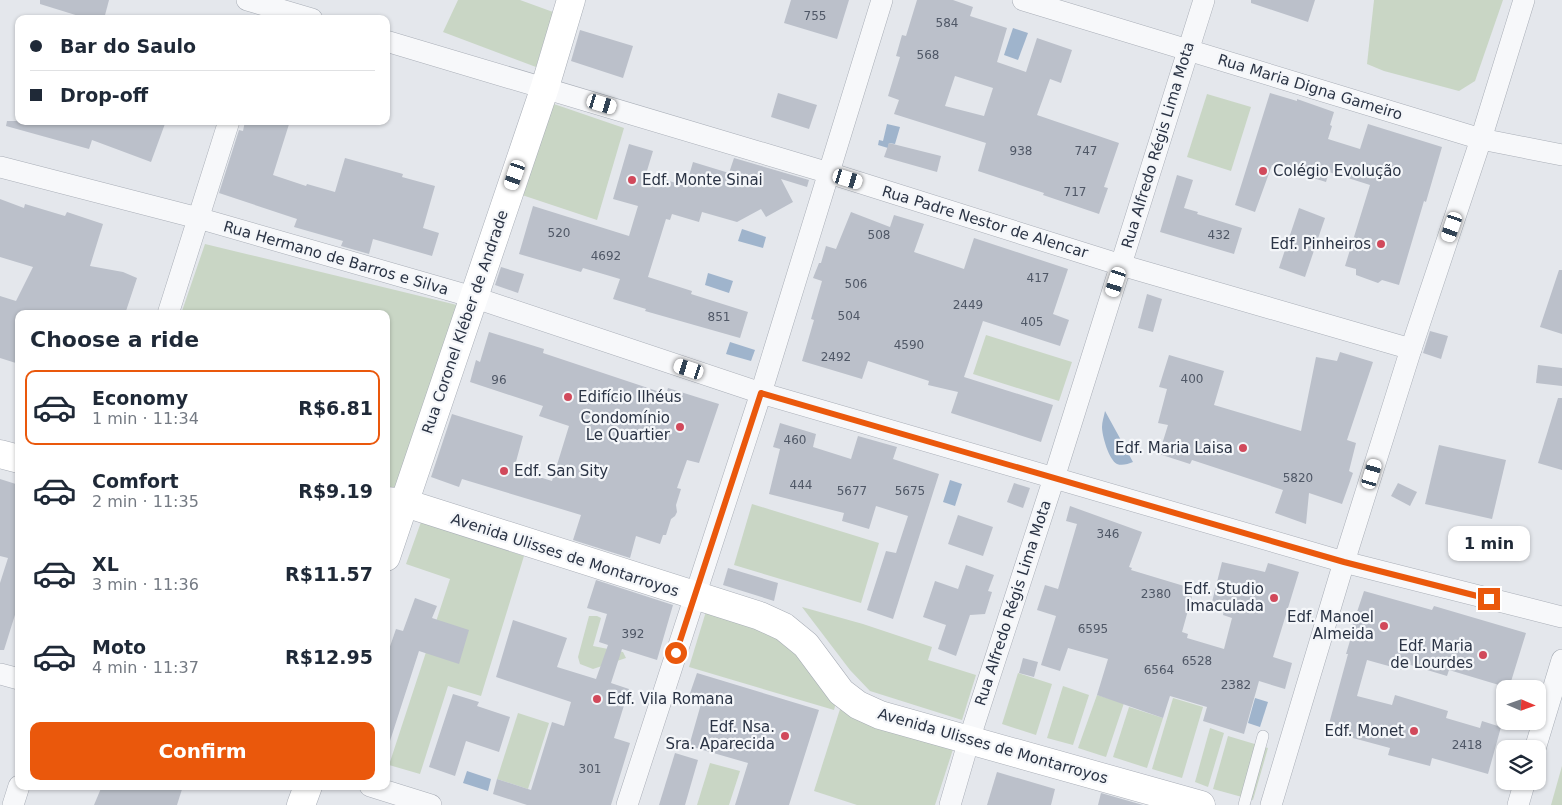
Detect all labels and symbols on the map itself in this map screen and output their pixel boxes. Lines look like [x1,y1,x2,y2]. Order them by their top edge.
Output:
house number: 755 [804,9,826,23]
house number: 584 [936,16,958,30]
street label: Rua Alfredo Régis Lima Mota [1118,40,1198,250]
house number: 568 [917,48,939,62]
street label: Rua Maria Digna Gameiro [1215,50,1405,124]
car [585,92,618,116]
house number: 938 [1010,144,1032,158]
house number: 747 [1075,144,1097,158]
car [503,158,526,192]
place label: Colégio Evolução [1273,162,1402,180]
marker: Colégio Evolução [1257,165,1269,177]
car [831,167,864,191]
place label: Edf. Monte Sinai [642,171,763,189]
marker: Edf. Monte Sinai [626,174,638,186]
street label: Rua Padre Nestor de Alencar [880,182,1091,262]
house number: 717 [1064,185,1086,199]
street label: Rua Coronel Kléber de Andrade [418,208,512,436]
car [1440,210,1463,244]
street label: Rua Hermano de Barros e Silva [221,217,451,299]
house number: 520 [548,226,570,240]
house number: 508 [868,228,890,242]
house number: 432 [1208,228,1230,242]
place label: Edf. Pinheiros [1270,235,1371,253]
marker: Edf. Pinheiros [1375,238,1387,250]
house number: 4692 [591,249,621,263]
car [1104,265,1127,299]
house number: 417 [1027,271,1049,285]
house number: 506 [845,277,867,291]
house number: 2449 [953,298,983,312]
house number: 504 [838,309,860,323]
house number: 851 [708,310,730,324]
house number: 405 [1021,315,1043,329]
house number: 4590 [894,338,924,352]
house number: 2492 [821,350,851,364]
car [672,357,705,381]
house number: 400 [1181,372,1203,386]
house number: 96 [491,373,507,387]
place label: Edifício Ilhéus [578,388,682,406]
marker: Edifício Ilhéus [562,391,574,403]
place label: Condomínio Le Quartier [581,409,671,444]
marker: Condomínio Le Quartier [674,421,686,433]
house number: 460 [784,433,806,447]
place label: Edf. Maria Laisa [1115,439,1233,457]
marker: Edf. Maria Laisa [1237,442,1249,454]
car [1360,457,1383,491]
place label: Edf. San Sity [514,462,608,480]
marker: Edf. San Sity [498,465,510,477]
house number: 5820 [1283,471,1313,485]
house number: 444 [790,478,812,492]
house number: 5677 [837,484,867,498]
house number: 5675 [895,484,925,498]
street label: Rua Alfredo Régis Lima Mota [971,498,1055,708]
street label: Avenida Ulisses de Montarroyos [449,510,681,600]
callout: 1 min [1448,526,1530,562]
house number: 346 [1097,527,1119,541]
place label: Edf. Studio Imaculada [1183,580,1264,615]
house number: 2380 [1141,587,1171,601]
route end [1478,588,1500,610]
marker: Edf. Studio Imaculada [1268,592,1280,604]
place label: Edf. Manoel Almeida [1287,608,1374,643]
marker: Edf. Manoel Almeida [1378,620,1390,632]
house number: 6595 [1078,622,1108,636]
house number: 392 [622,627,644,641]
place label: Edf. Maria de Lourdes [1390,637,1473,672]
route start [665,642,687,664]
marker: Edf. Maria de Lourdes [1477,649,1489,661]
house number: 6528 [1182,654,1212,668]
house number: 6564 [1144,663,1174,677]
house number: 2382 [1221,678,1251,692]
north arrow [1496,680,1546,730]
place label: Edf. Vila Romana [607,690,733,708]
marker: Edf. Vila Romana [591,693,603,705]
street label: Avenida Ulisses de Montarroyos [876,704,1110,788]
place label: Edf. Nsa. Sra. Aparecida [665,718,775,753]
place label: Edf. Monet [1325,722,1404,740]
marker: Edf. Monet [1408,725,1420,737]
marker: Edf. Nsa. Sra. Aparecida [779,730,791,742]
house number: 2418 [1452,738,1482,752]
house number: 301 [579,762,601,776]

